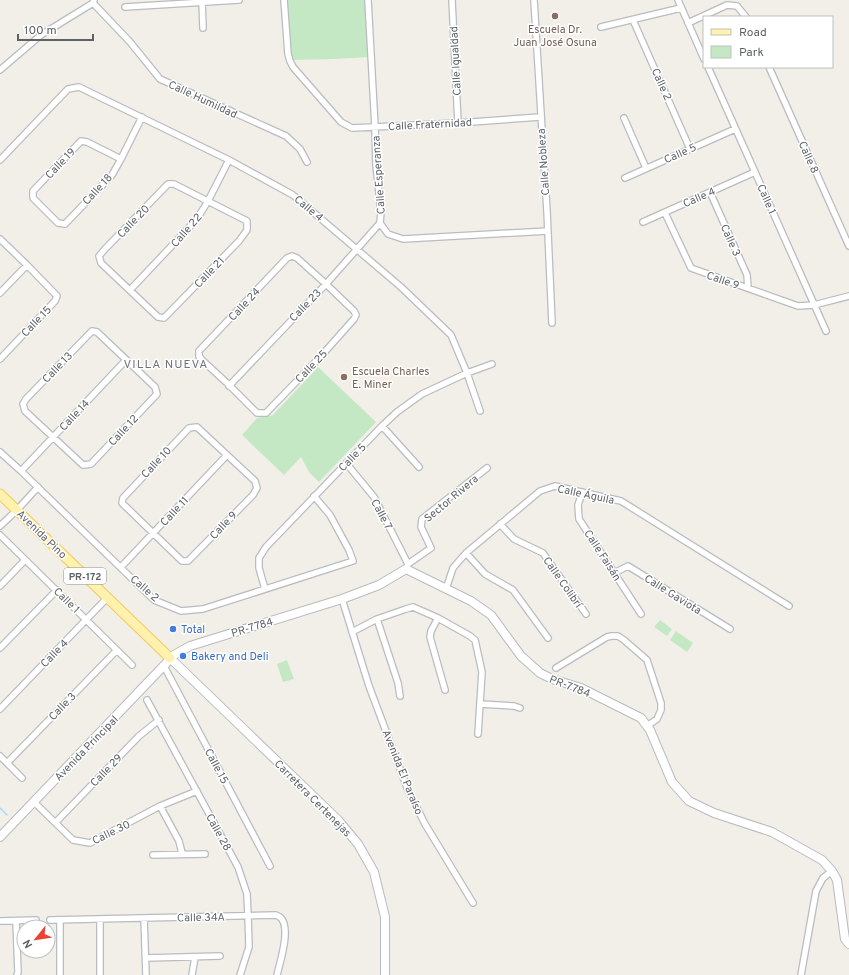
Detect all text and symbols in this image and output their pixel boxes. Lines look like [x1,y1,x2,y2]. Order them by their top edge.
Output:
marker: Escuela Dr. Juan José Osuna [550,11,560,21]
scale bar [18,16,93,42]
legend [703,16,833,68]
text: 100 m [24,23,57,39]
place label: Escuela Dr. Juan José Osuna [513,23,597,50]
text: Road [739,25,767,41]
street label: Calle Igualdad [447,26,465,96]
text: Park [739,45,764,61]
street label: Calle 2 [648,66,674,103]
street label: Calle Humildad [166,78,239,122]
street label: Calle Fraternidad [388,116,472,134]
street label: Calle Nobleza [535,128,553,196]
street label: Calle Esperanza [369,135,389,215]
street label: Calle 8 [795,139,821,176]
street label: Calle 5 [662,141,699,167]
street label: Calle 19 [43,145,79,182]
street label: Calle 18 [80,171,116,208]
street label: Calle 1 [753,182,779,217]
street label: Calle 4 [681,185,718,211]
street label: Calle 4 [291,192,326,225]
street label: Calle 20 [114,202,153,241]
street label: Calle 22 [168,211,205,251]
street label: Calle 3 [717,222,743,259]
street label: Calle 21 [191,254,228,291]
street label: Calle 9 [704,269,741,293]
street label: Calle 24 [226,285,264,324]
street label: Calle 23 [287,286,325,325]
street label: Calle 15 [18,303,55,340]
street label: Calle 25 [293,347,331,386]
street label: Calle 13 [40,349,76,386]
district label: VILLA NUEVA [124,357,208,373]
place label: Escuela Charles E. Miner [352,365,430,392]
marker: Escuela Charles E. Miner [339,372,349,382]
street label: Calle 14 [57,397,93,434]
street label: Calle 12 [106,412,142,449]
street label: Calle 5 [336,440,370,475]
street label: Calle 10 [139,444,175,481]
street label: Sector Rivera [422,472,482,525]
street label: Calle Águila [556,481,616,508]
street label: Calle 11 [158,494,192,529]
street label: Calle 7 [367,497,395,532]
street label: Avenida Pino [13,507,69,562]
street label: Calle 9 [207,509,240,543]
street label: Calle Faisán [580,527,624,584]
street label: Calle Colibrí [539,554,586,612]
road number: PR-172 [64,568,106,584]
street label: Calle 2 [127,572,162,605]
street label: Calle Gaviota [641,572,704,618]
street label: Calle 1 [50,585,82,617]
street label: PR-7784 [230,615,275,641]
place label: Total [181,623,205,637]
marker: Total [168,624,178,634]
street label: Calle 4 [38,636,72,671]
place label: Bakery and Deli [191,650,268,664]
marker: Bakery and Deli [178,651,188,661]
street label: PR-7784 [547,673,592,701]
street label: Calle 3 [46,690,79,724]
street label: Avenida Principal [52,713,122,784]
street label: Avenida El Paraíso [379,728,426,817]
street label: Calle 15 [201,746,231,787]
street label: Calle 29 [88,751,126,790]
street label: Carretera Certenejas [271,757,354,840]
street label: Calle 28 [202,811,234,854]
street label: Calle 30 [90,818,133,848]
street label: Calle 34A [177,911,225,925]
north arrow [16,919,56,959]
text: N [20,937,36,950]

